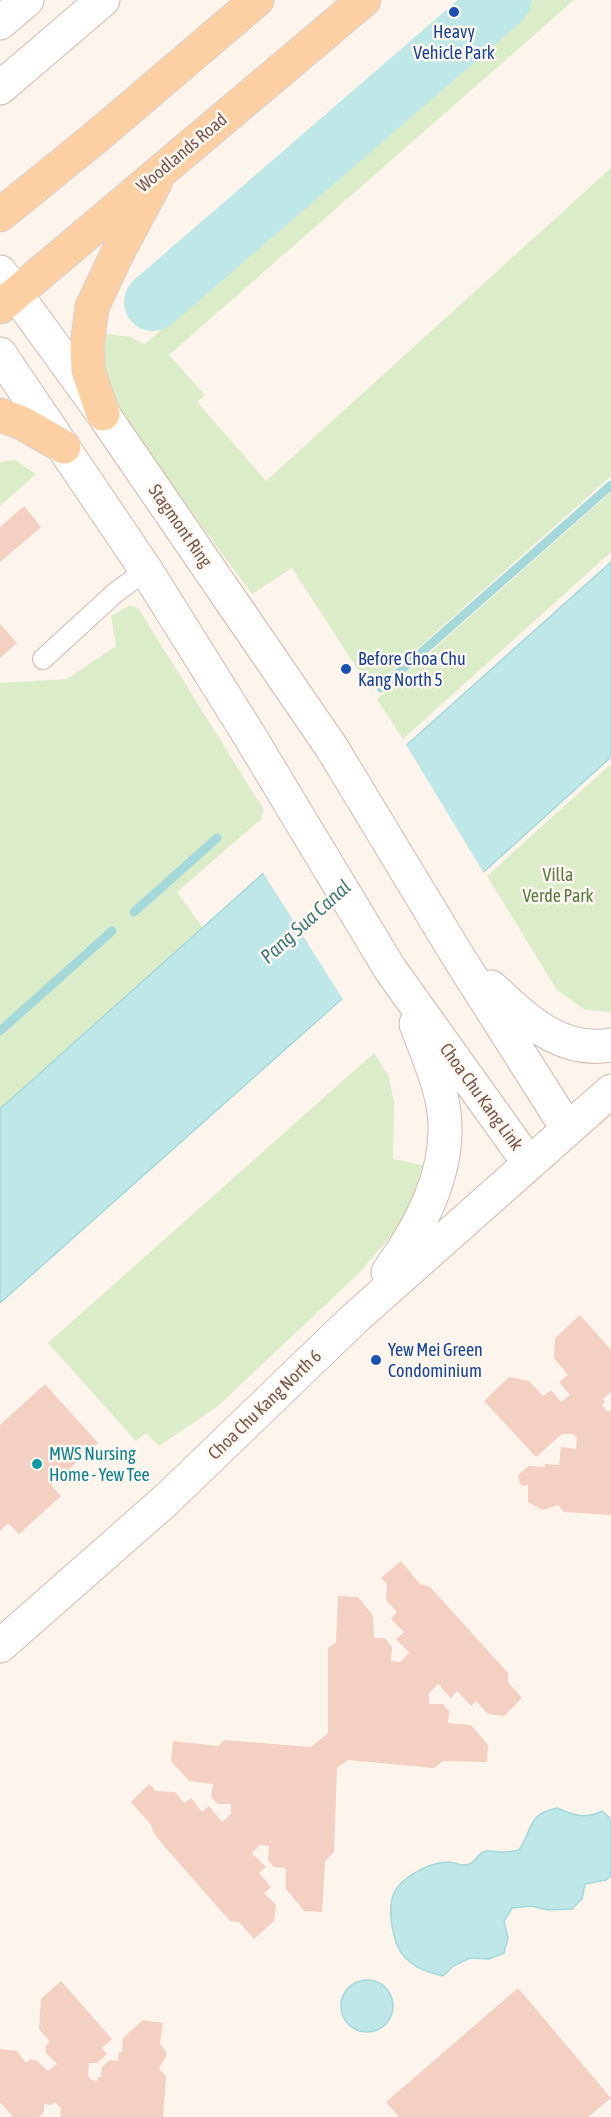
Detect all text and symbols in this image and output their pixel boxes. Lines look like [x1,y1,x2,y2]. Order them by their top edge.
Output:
marker: Heavy Vehicle Park [447,5,461,19]
place label: Heavy Vehicle Park [413,21,495,63]
street label: Woodlands Road [132,109,232,197]
street label: Stagmont Ring [144,480,216,572]
place label: Before Choa Chu Kang North 5 [358,648,466,690]
marker: Before Choa Chu Kang North 5 [339,662,353,676]
park label: Villa Verde Park [523,864,593,906]
water label: Pang Sua Canal [256,875,356,969]
street label: Choa Chu Kang Link [435,1039,527,1155]
place label: Yew Mei Green Condominium [388,1339,483,1382]
street label: Choa Chu Kang North 6 [204,1346,326,1464]
marker: Yew Mei Green Condominium [369,1353,383,1367]
place label: MWS Nursing Home - Yew Tee [49,1443,150,1486]
marker: MWS Nursing Home - Yew Tee [30,1457,44,1471]

